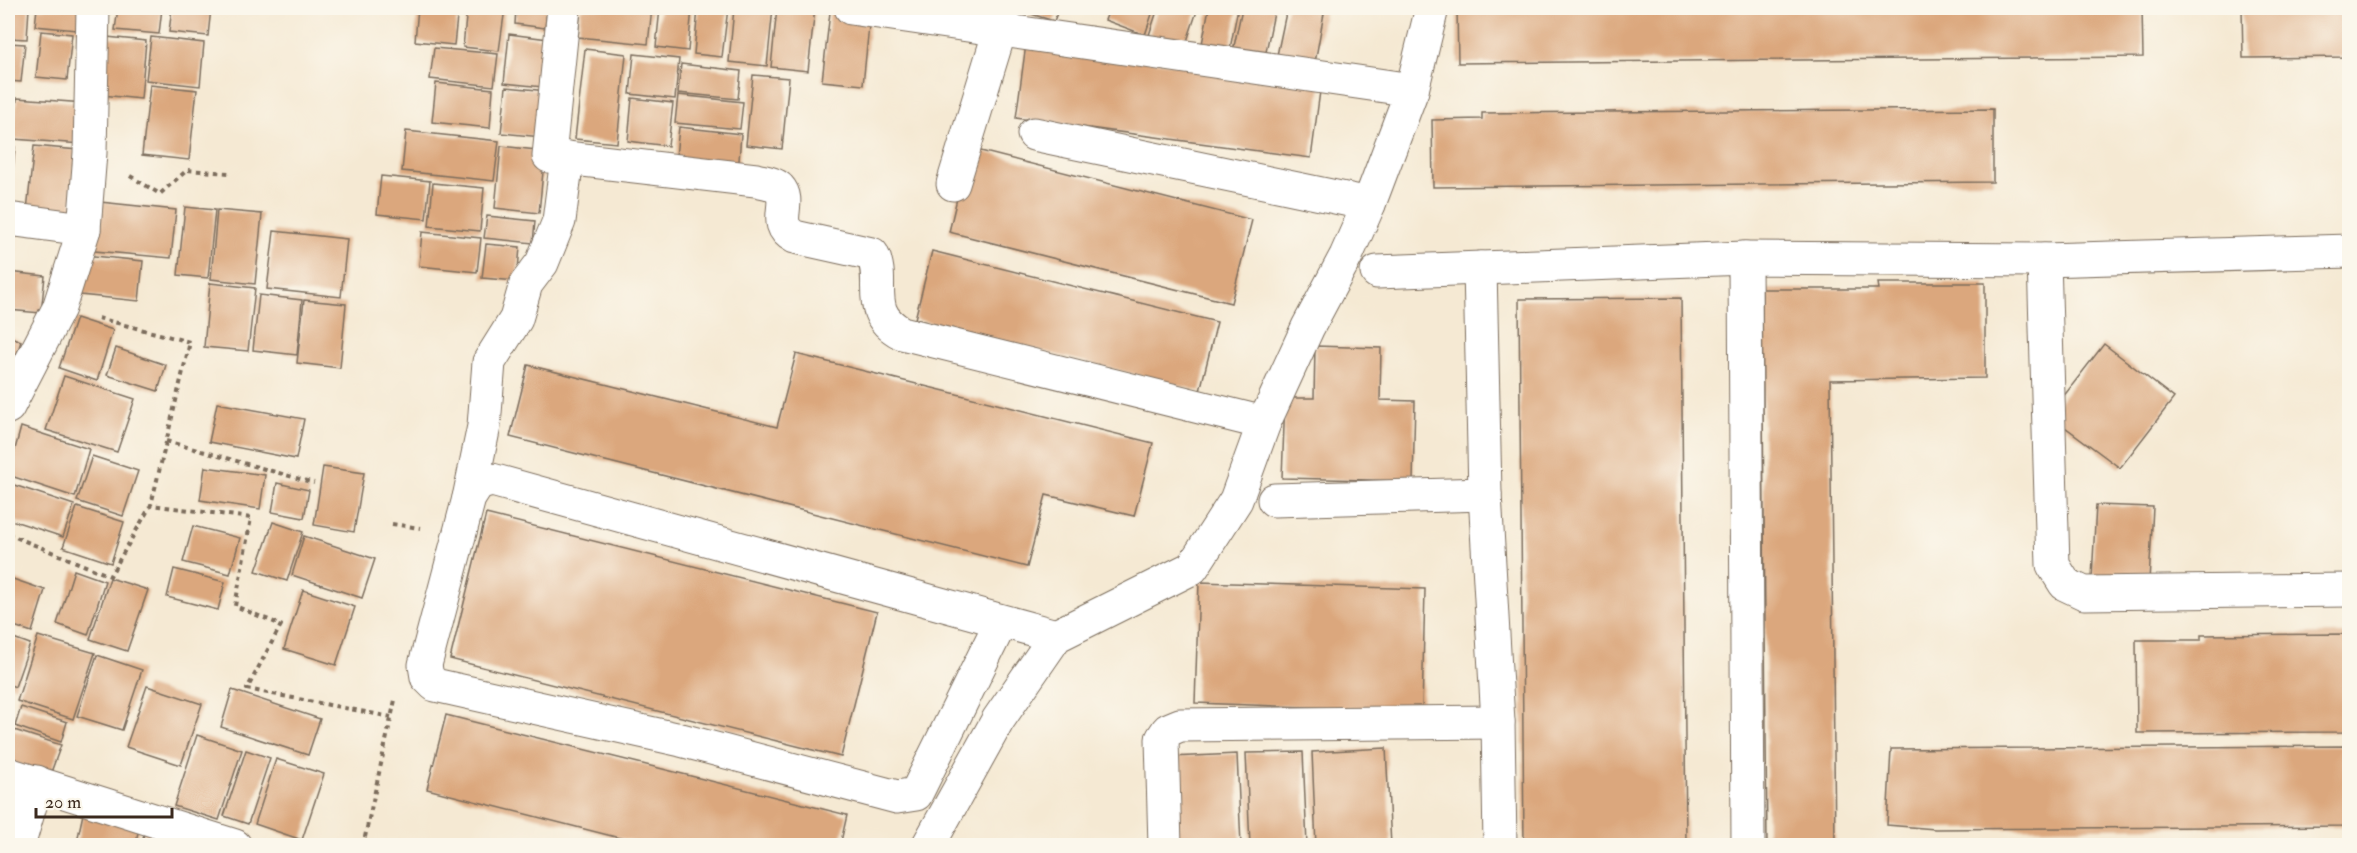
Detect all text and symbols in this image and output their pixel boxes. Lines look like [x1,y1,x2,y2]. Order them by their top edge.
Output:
scale bar [36,781,172,819]
text: 20 m [45,791,81,814]

